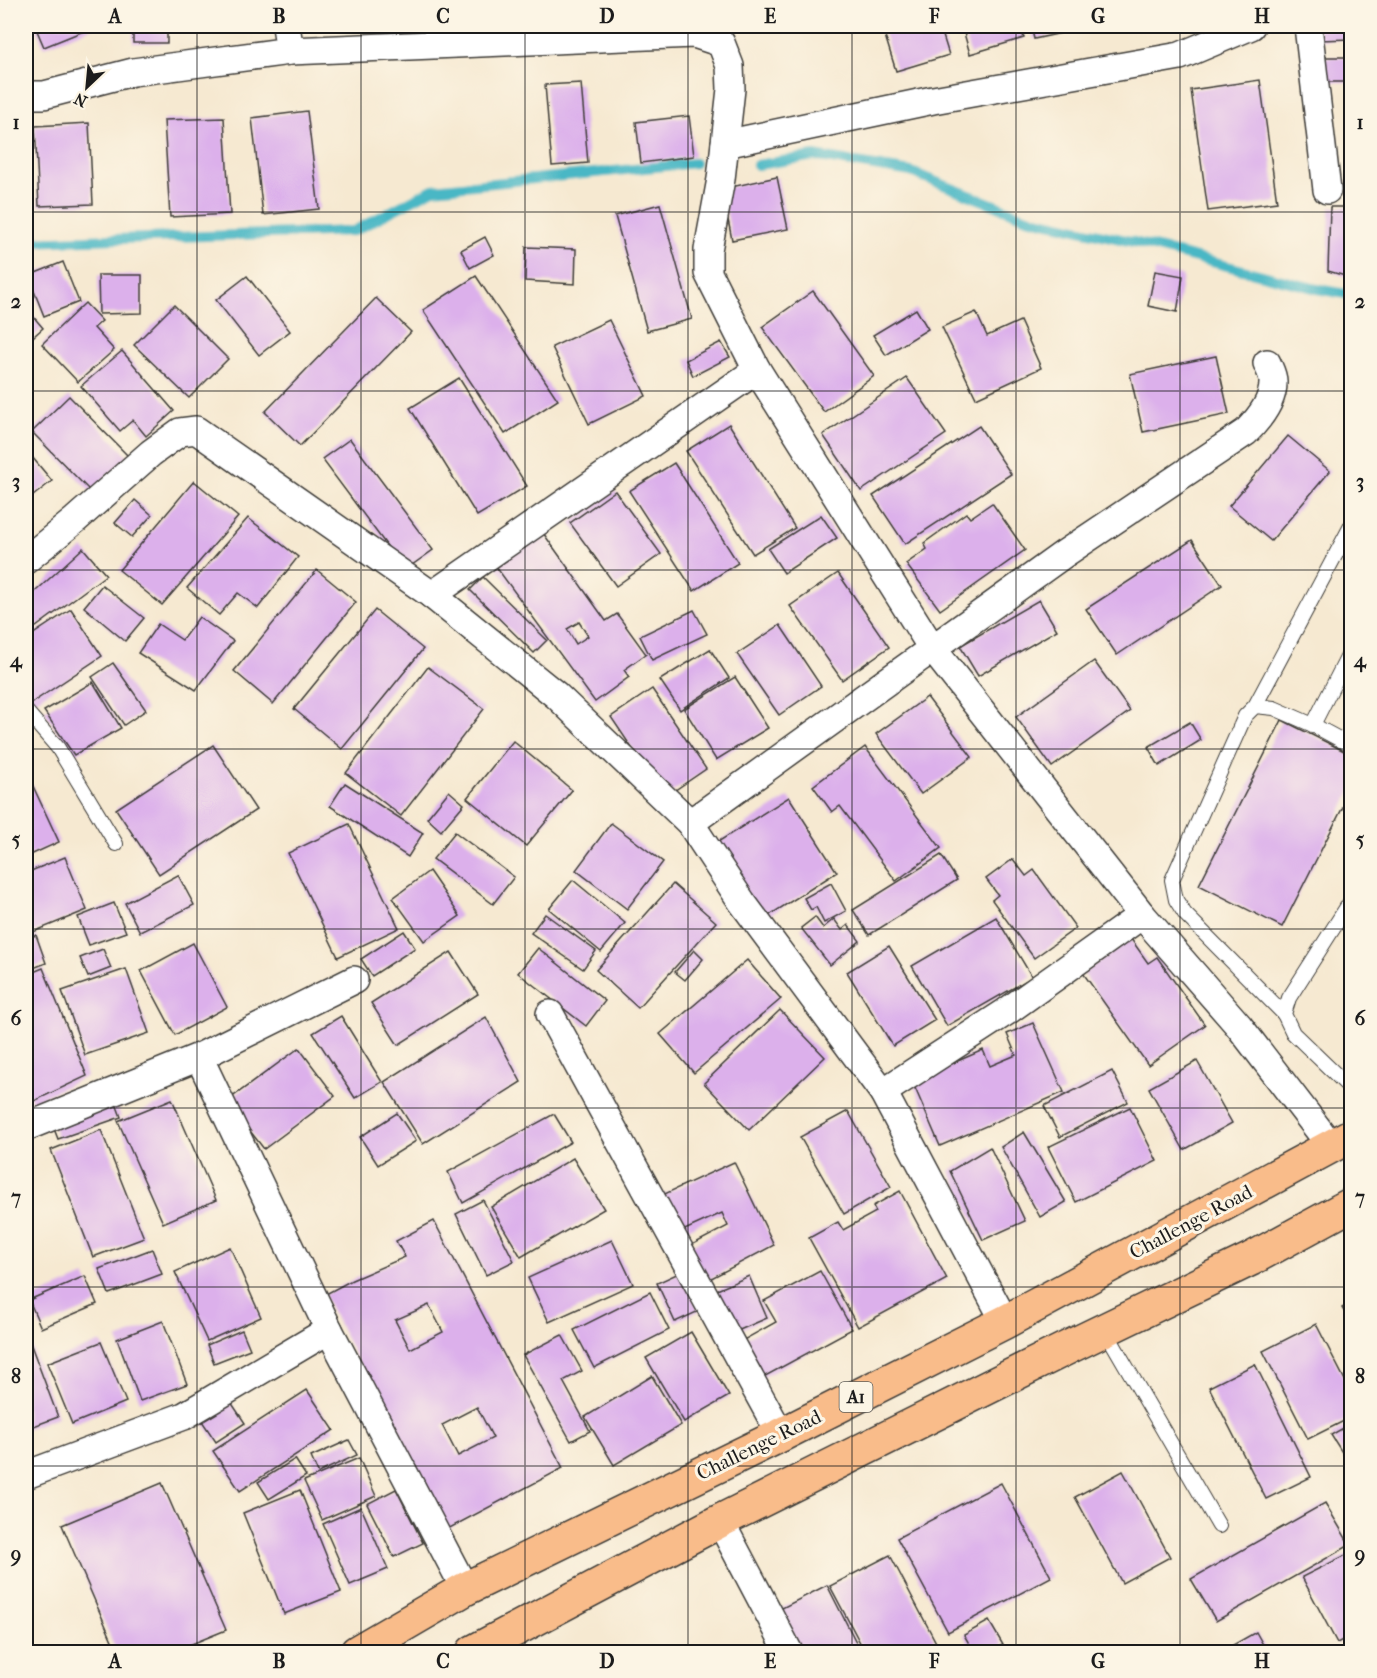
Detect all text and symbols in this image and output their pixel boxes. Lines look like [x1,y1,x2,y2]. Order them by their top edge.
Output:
text: A [107,5,123,28]
text: B [272,5,286,28]
text: C [436,5,450,28]
text: D [599,5,615,28]
text: E [764,5,776,28]
text: F [928,5,940,28]
text: G [1091,5,1105,28]
text: H [1254,5,1270,28]
north arrow [57,57,117,117]
text: N [70,88,90,111]
text: 1 [12,111,20,134]
text: 1 [1356,111,1364,134]
text: 2 [11,290,21,313]
text: 2 [1355,290,1365,313]
text: 3 [12,470,20,493]
text: 3 [1356,470,1364,493]
text: 4 [9,649,23,673]
text: 4 [1353,649,1367,673]
text: 5 [12,828,21,851]
text: 5 [1356,828,1365,851]
text: 6 [11,1007,23,1030]
text: 6 [1355,1007,1367,1030]
street label: Challenge Road [1126,1179,1257,1264]
text: 7 [10,1186,21,1209]
text: 7 [1354,1186,1365,1209]
text: 8 [11,1365,21,1388]
text: 8 [1355,1365,1365,1388]
road number: A1 [840,1382,872,1412]
street label: Challenge Road [693,1404,826,1485]
text: 9 [10,1544,21,1567]
text: 9 [1354,1544,1365,1567]
text: A [107,1650,123,1673]
text: B [272,1650,286,1673]
text: C [436,1650,450,1673]
text: D [599,1650,615,1673]
text: E [764,1650,776,1673]
text: F [928,1650,940,1673]
text: G [1091,1650,1105,1673]
text: H [1254,1650,1270,1673]

